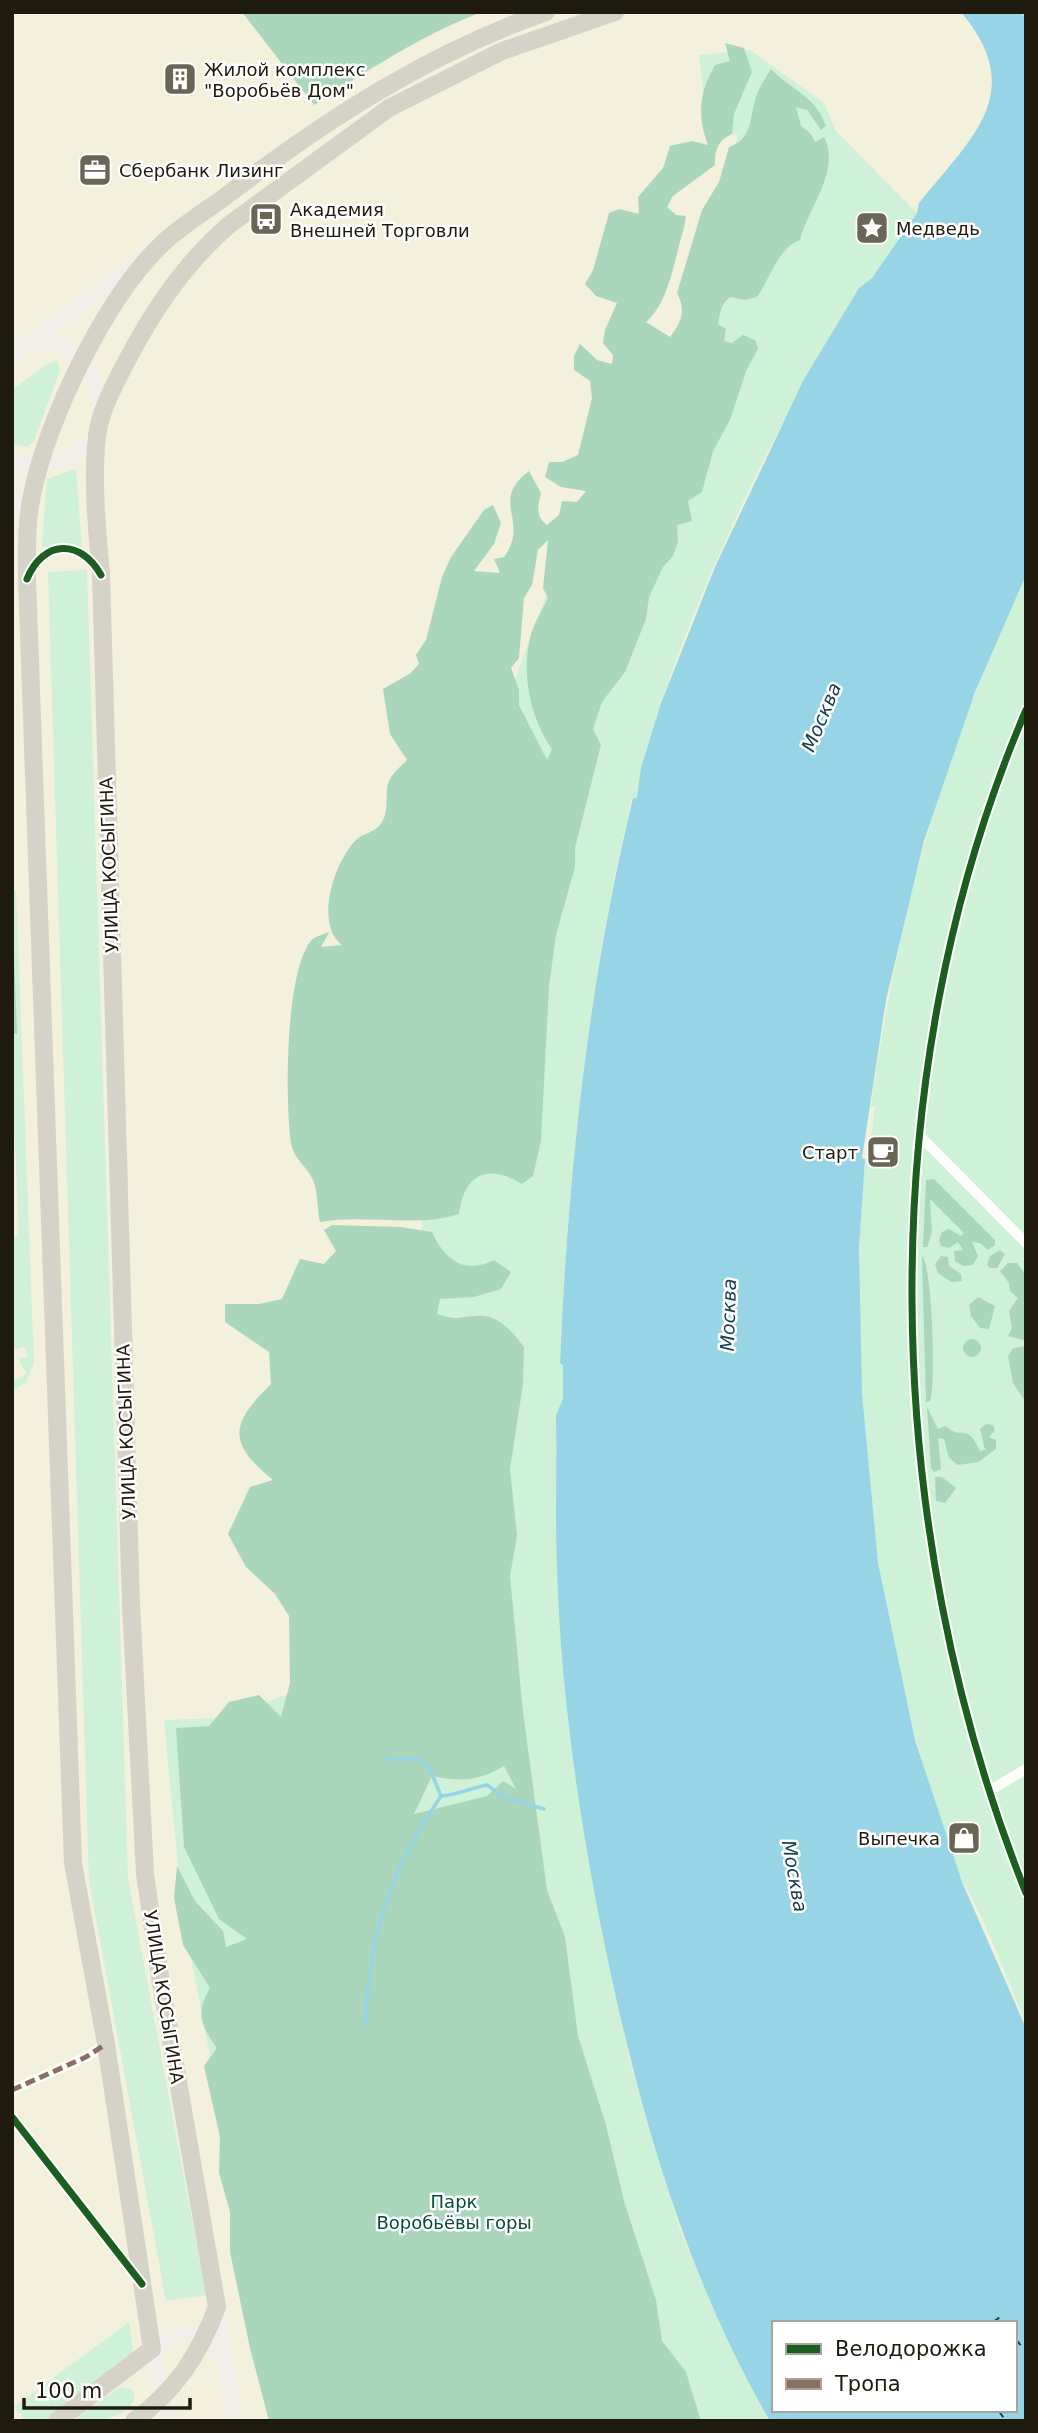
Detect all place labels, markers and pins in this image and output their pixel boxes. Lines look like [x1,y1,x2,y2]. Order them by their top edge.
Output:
place label: Жилой комплекс "Воробьёв Дом" [204,59,366,101]
building icon: Жилой комплекс "Воробьёв Дом" [161,60,199,98]
office icon: Сбербанк Лизинг [76,151,114,189]
place label: Сбербанк Лизинг [119,160,283,181]
place label: Академия Внешней Торговли [290,199,470,241]
bus stop icon: Академия Внешней Торговли [247,200,285,238]
place icon: Медведь [853,209,891,247]
place label: Медведь [896,218,980,239]
cafe icon: Старт [864,1133,902,1171]
place label: Старт [802,1142,858,1163]
shop icon: Выпечка [945,1819,983,1857]
place label: Выпечка [858,1828,940,1849]

